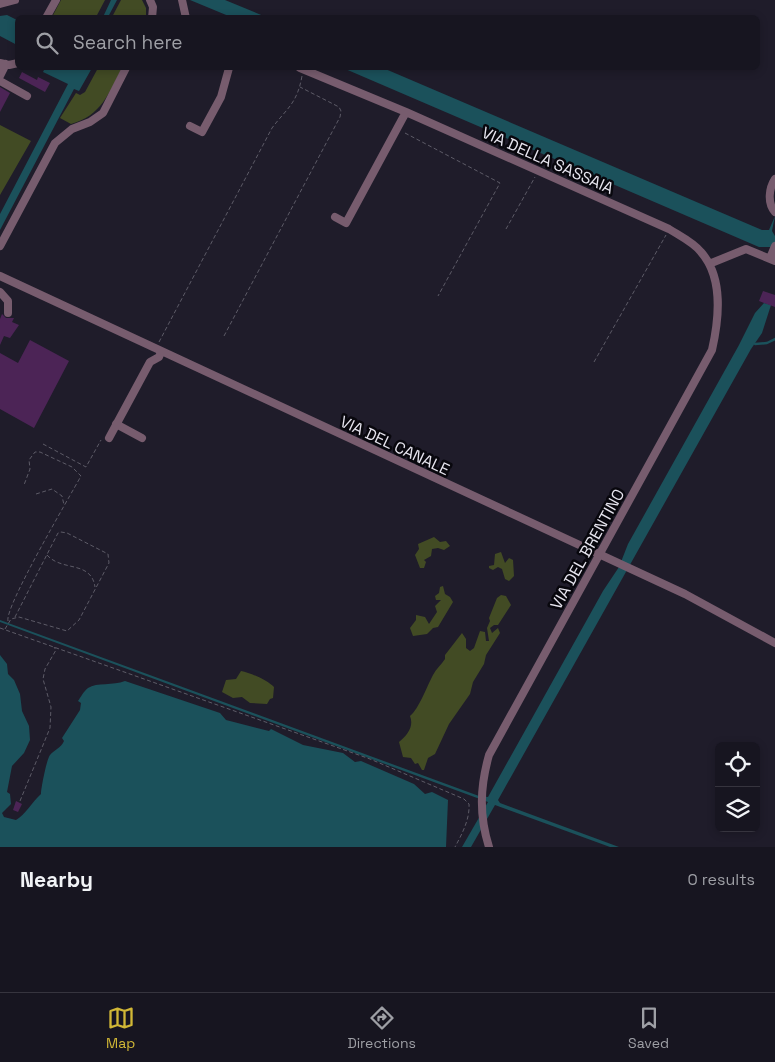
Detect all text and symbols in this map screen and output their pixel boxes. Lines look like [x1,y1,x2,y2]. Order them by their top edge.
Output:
search box [15,15,760,70]
icon: search [33,29,61,57]
text: Search here [73,30,183,55]
street label: VIA DELLA SASSAIA [479,122,617,199]
street label: VIA DEL CANALE [337,411,453,480]
street label: VIA DEL BRENTINO [546,485,629,613]
map controls [715,742,760,832]
button: locate [715,742,760,787]
button: layers [715,787,760,832]
text: Nearby [20,866,93,893]
text: 0 results [687,869,755,890]
tab: Map [106,1004,135,1052]
tab: Directions [347,1004,416,1052]
tab: Saved [628,1004,669,1052]

